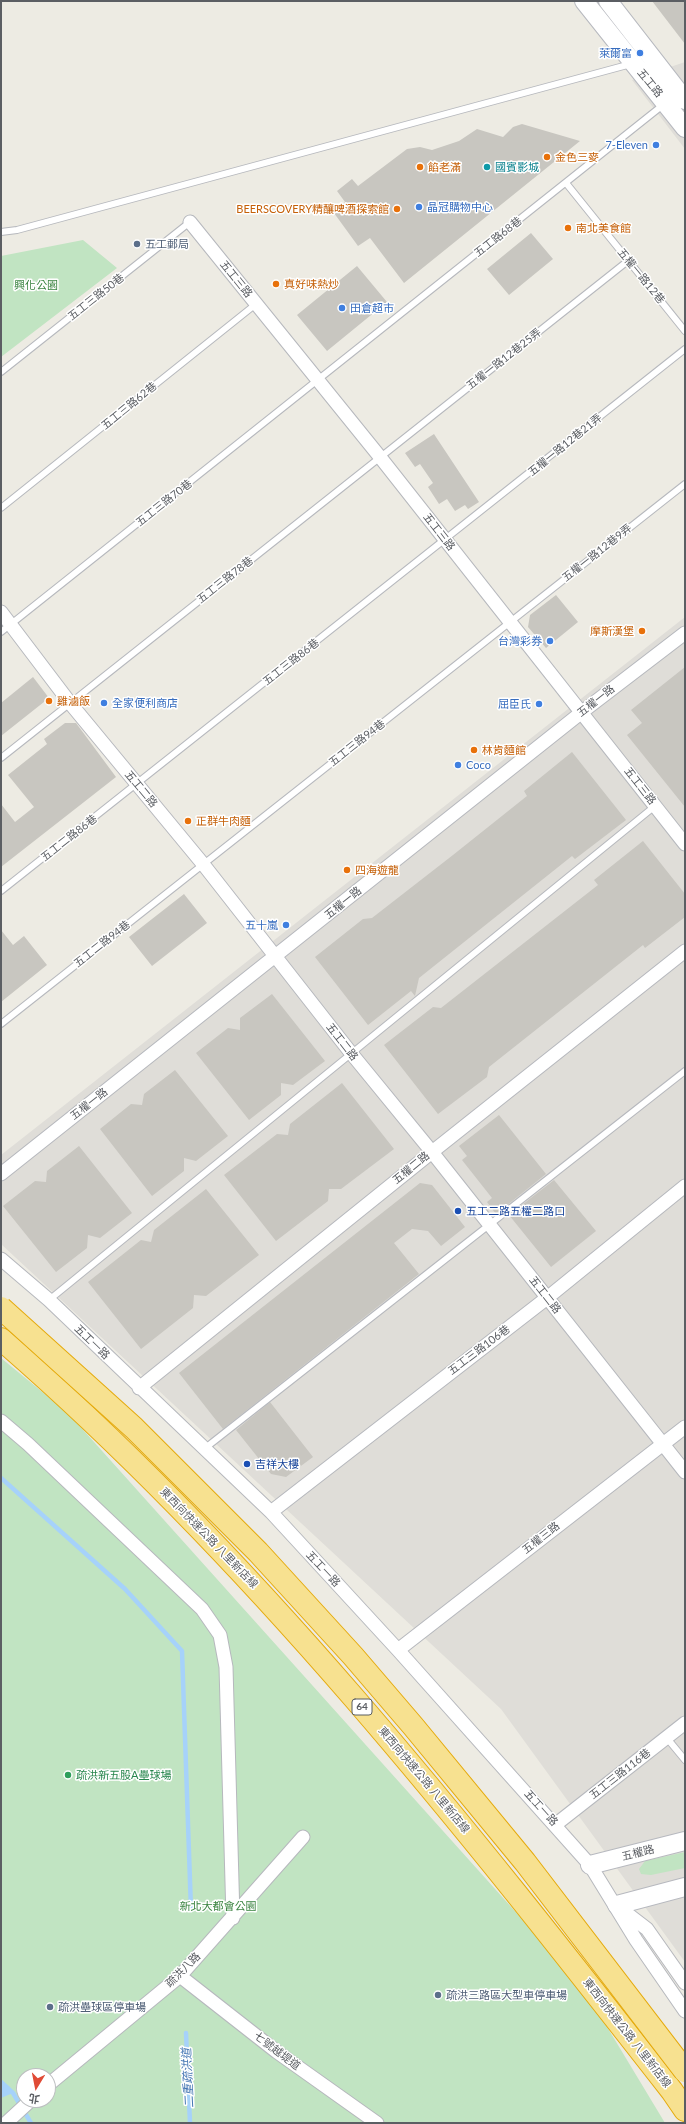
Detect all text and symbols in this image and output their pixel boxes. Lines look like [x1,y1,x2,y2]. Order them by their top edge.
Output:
place label: 萊爾富 [599,46,632,60]
marker: 萊爾富 [635,48,645,58]
street label: 五工路 [634,66,666,100]
place label: 7-Eleven [605,138,648,152]
marker: 7-Eleven [651,140,661,150]
place label: 金色三麥 [555,150,599,164]
marker: 金色三麥 [542,152,552,162]
place label: 餡老滿 [428,160,461,174]
place label: 國賓影城 [495,160,539,174]
marker: 餡老滿 [415,162,425,172]
marker: 國賓影城 [482,162,492,172]
place label: 晶冠購物中心 [427,200,493,214]
place label: BEERSCOVERY精釀啤酒探索館 [236,202,389,216]
marker: 晶冠購物中心 [414,202,424,212]
marker: BEERSCOVERY精釀啤酒探索館 [392,204,402,214]
street label: 五工路68巷 [472,214,524,260]
place label: 南北美食館 [576,221,631,235]
marker: 南北美食館 [563,223,573,233]
place label: 五工郵局 [145,237,189,251]
marker: 五工郵局 [132,239,142,249]
street label: 五權一路12巷 [615,246,667,306]
street label: 五工三路 [217,258,255,300]
street label: 五工三路50巷 [65,271,127,323]
place label: 真好味熱炒 [284,277,339,291]
park label: 興化公園 [14,278,58,292]
marker: 真好味熱炒 [271,279,281,289]
place label: 田倉超市 [350,301,394,315]
marker: 田倉超市 [337,303,347,313]
street label: 五權一路12巷25弄 [464,326,544,392]
street label: 五工三路62巷 [99,380,159,432]
street label: 五權一路12巷21弄 [525,411,605,479]
street label: 五工三路70巷 [133,477,195,529]
street label: 五工三路 [420,511,458,553]
street label: 五權一路12巷9弄 [559,522,635,584]
street label: 五工三路78巷 [194,554,256,606]
place label: 摩斯漢堡 [590,624,634,638]
marker: 摩斯漢堡 [637,626,647,636]
place label: 台灣彩券 [498,634,542,648]
street label: 五工三路86巷 [260,636,322,688]
marker: 台灣彩券 [545,636,555,646]
street label: 五權一路 [575,682,617,720]
place label: 雞滷飯 [57,694,90,708]
marker: 雞滷飯 [44,696,54,706]
place label: 全家便利商店 [112,696,178,710]
place label: 屈臣氏 [498,697,531,711]
marker: 全家便利商店 [99,698,109,708]
marker: 屈臣氏 [534,699,544,709]
street label: 五工三路94巷 [326,717,388,769]
place label: 林肯麵館 [482,743,526,757]
marker: 林肯麵館 [469,745,479,755]
place label: Coco [466,758,491,772]
marker: Coco [453,760,463,770]
street label: 五工三路 [621,765,659,807]
street label: 五工二路 [122,768,160,810]
street label: 五工二路86巷 [38,812,100,864]
place label: 正群牛肉麵 [196,814,251,828]
marker: 正群牛肉麵 [183,816,193,826]
place label: 四海遊龍 [355,863,399,877]
marker: 四海遊龍 [342,865,352,875]
street label: 五權一路 [322,884,364,922]
street label: 五工二路94巷 [71,918,133,970]
place label: 五十嵐 [245,918,278,932]
marker: 五十嵐 [281,920,291,930]
street label: 五工二路 [323,1021,361,1063]
street label: 五權一路 [68,1085,110,1123]
street label: 五權二路 [390,1149,432,1187]
place label: 五工二路五權二路口 [466,1204,565,1218]
marker: 五工二路五權二路口 [453,1206,463,1216]
street label: 五工二路 [526,1274,564,1316]
street label: 五工一路 [72,1322,112,1362]
street label: 五工三路106巷 [445,1322,513,1378]
place label: 吉祥大樓 [255,1457,299,1471]
marker: 吉祥大樓 [242,1459,252,1469]
street label: 東西向快速公路 八里新店線 [157,1485,261,1591]
street label: 五權三路 [520,1519,562,1557]
street label: 五工一路 [303,1548,343,1590]
road number: 64 [352,1699,372,1715]
street label: 東西向快速公路 八里新店線 [376,1724,472,1836]
street label: 五工三路116巷 [587,1746,653,1802]
place label: 疏洪新五股A壘球場 [76,1768,171,1782]
marker: 疏洪新五股A壘球場 [63,1770,73,1780]
street label: 五工一路 [521,1787,561,1829]
street label: 五權路 [620,1843,656,1863]
park label: 新北大都會公園 [180,1899,256,1913]
street label: 疏洪八路 [163,1950,203,1990]
street label: 東西向快速公路 八里新店線 [580,1976,674,2090]
place label: 疏洪三路區大型車停車場 [446,1988,567,2002]
marker: 疏洪三路區大型車停車場 [433,1990,443,2000]
place label: 疏洪壘球區停車場 [58,2000,146,2014]
marker: 疏洪壘球區停車場 [45,2002,55,2012]
street label: 七號越堤道 [251,2029,303,2073]
water label: 二重疏洪道 [179,2048,197,2108]
north arrow [16,2068,56,2108]
text: 北 [27,2092,41,2107]

